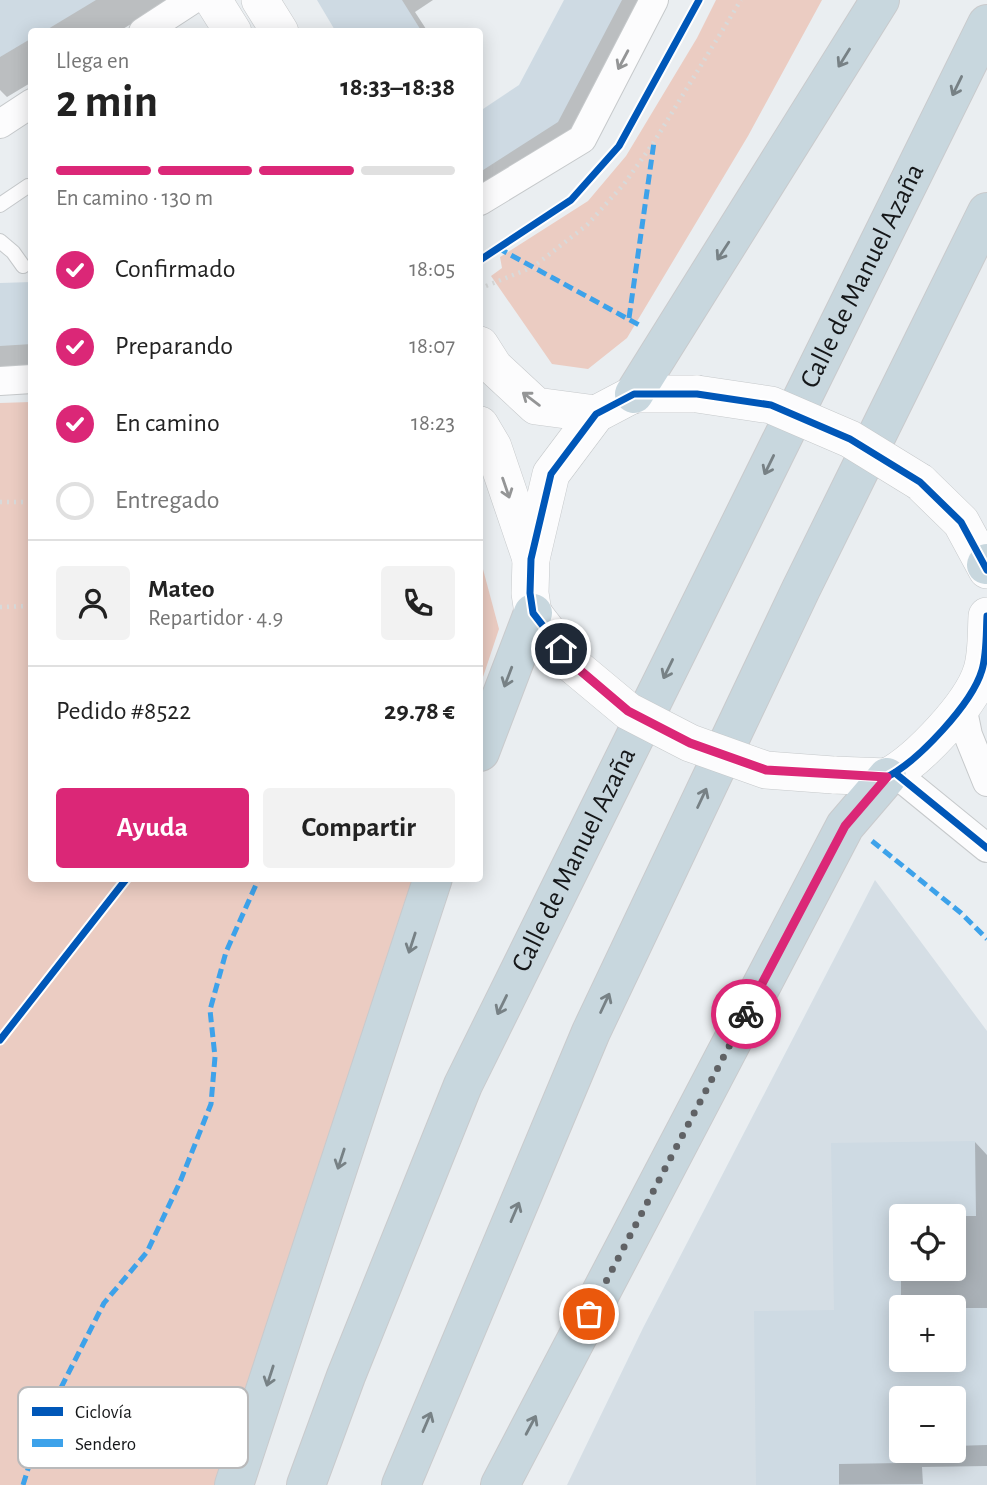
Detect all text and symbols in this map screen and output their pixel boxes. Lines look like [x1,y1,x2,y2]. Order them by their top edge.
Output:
one-way arrow [836,48,851,67]
text: Llega en [56,50,129,73]
one-way arrow [616,50,630,70]
text: 18:33–18:38 [340,74,455,100]
one-way arrow [949,75,963,96]
text: 2 min [56,79,158,125]
street label: Calle de Manuel Azaña [795,159,930,393]
text: En camino · 130 m [56,187,213,210]
one-way arrow [716,240,730,260]
icon: check [56,251,94,289]
text: Confirmado [115,256,236,282]
text: 18:05 [409,258,455,281]
icon: check [56,328,94,366]
text: Preparando [115,333,233,359]
text: 18:07 [409,335,455,358]
one-way arrow [521,392,540,407]
icon: check [56,405,94,443]
text: En camino [115,410,220,436]
text: 18:23 [411,412,455,435]
one-way arrow [761,454,775,475]
one-way arrow [501,476,513,498]
text: Entregado [115,487,220,513]
button: person [56,566,130,640]
button: phone [381,566,455,640]
text: Mateo [148,576,215,602]
text: Repartidor · 4.9 [148,607,283,630]
pin [531,619,591,679]
icon: home [542,630,580,668]
one-way arrow [660,658,674,679]
one-way arrow [500,665,513,687]
text: Pedido #8522 [56,698,191,724]
text: 29.78 € [384,698,455,724]
street label: Calle de Manuel Azaña [507,743,641,976]
button: Ayuda [56,788,249,868]
button: Compartir [263,788,455,868]
one-way arrow [696,788,710,809]
one-way arrow [405,932,417,954]
courier [711,979,781,1049]
one-way arrow [599,993,612,1014]
one-way arrow [495,994,509,1015]
icon: bike [727,995,765,1033]
one-way arrow [334,1148,346,1170]
one-way arrow [510,1202,523,1224]
map controls [889,1204,966,1463]
button: locate [889,1204,966,1281]
pin [559,1284,619,1344]
icon: bag [570,1295,608,1333]
button: + [889,1295,966,1372]
one-way arrow [263,1364,275,1386]
button: − [889,1386,966,1463]
legend [18,1387,248,1468]
text: Ciclovía [75,1403,132,1422]
one-way arrow [422,1412,435,1433]
one-way arrow [525,1415,539,1435]
text: Sendero [75,1435,136,1454]

